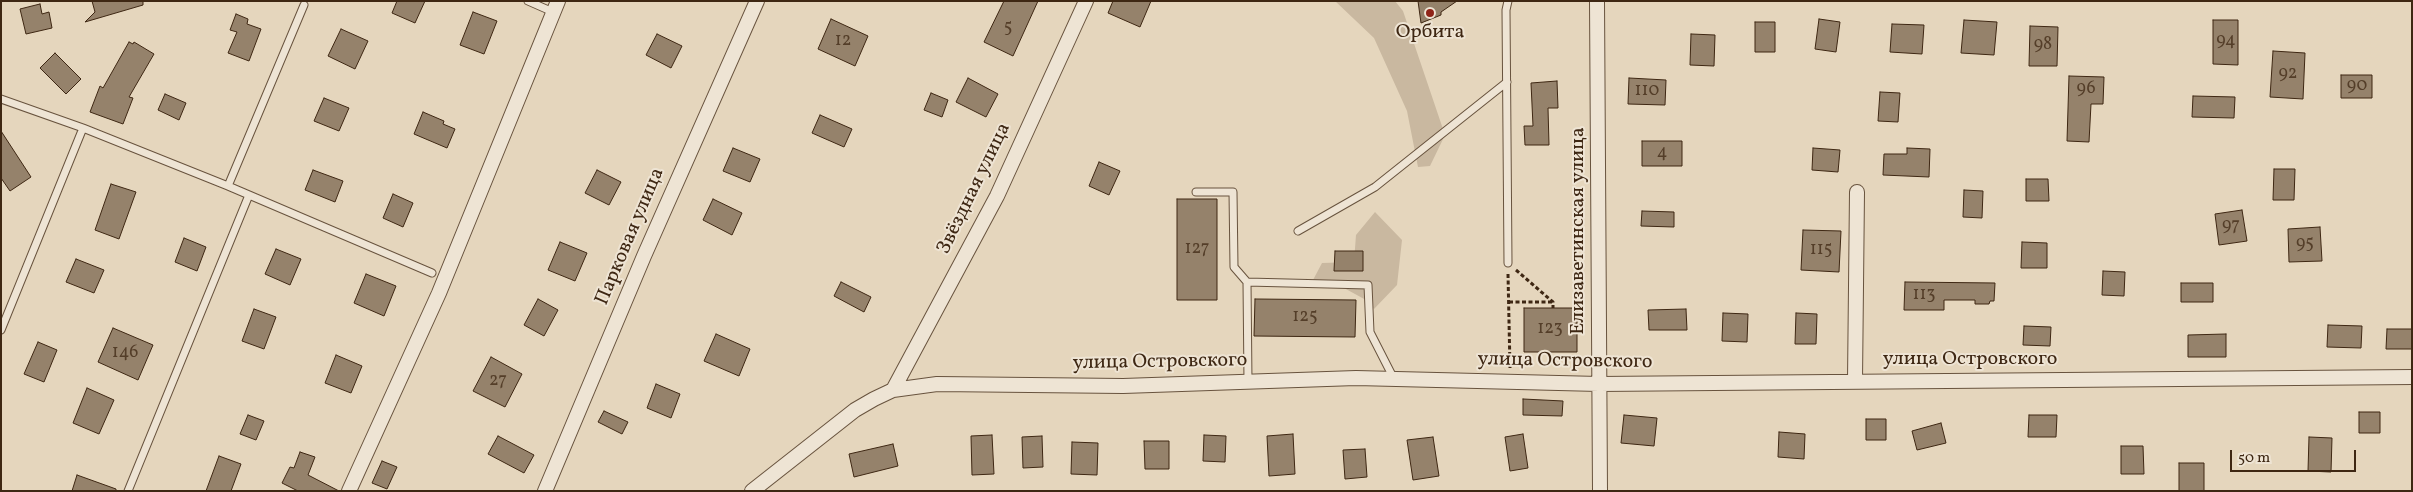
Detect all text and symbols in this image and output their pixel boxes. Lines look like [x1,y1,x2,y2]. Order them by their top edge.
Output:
marker: Орбита [1424,7,1436,19]
house number: 5 [1004,18,1012,40]
place label: Орбита [1396,21,1464,45]
house number: 12 [835,31,851,53]
house number: 94 [2216,31,2236,53]
house number: 98 [2034,35,2052,57]
house number: 92 [2278,64,2298,86]
house number: 90 [2347,76,2367,98]
house number: 96 [2076,79,2096,101]
house number: 110 [1635,81,1659,103]
street label: Звёздная улица [933,119,1017,259]
street label: Елизаветинская улица [1567,127,1591,335]
house number: 4 [1657,143,1667,165]
street label: Парковая улица [591,165,671,309]
house number: 97 [2222,216,2240,238]
house number: 95 [2296,234,2314,256]
house number: 127 [1185,239,1209,261]
house number: 115 [1810,240,1832,262]
house number: 113 [1912,285,1936,307]
house number: 125 [1292,307,1318,329]
house number: 123 [1537,319,1563,341]
house number: 146 [112,343,138,365]
street label: улица Островского [1477,348,1653,376]
street label: улица Островского [1883,348,2057,372]
street label: улица Островского [1072,349,1248,377]
house number: 27 [489,371,507,393]
scale bar [2233,440,2359,472]
text: 50 m [2238,448,2270,469]

